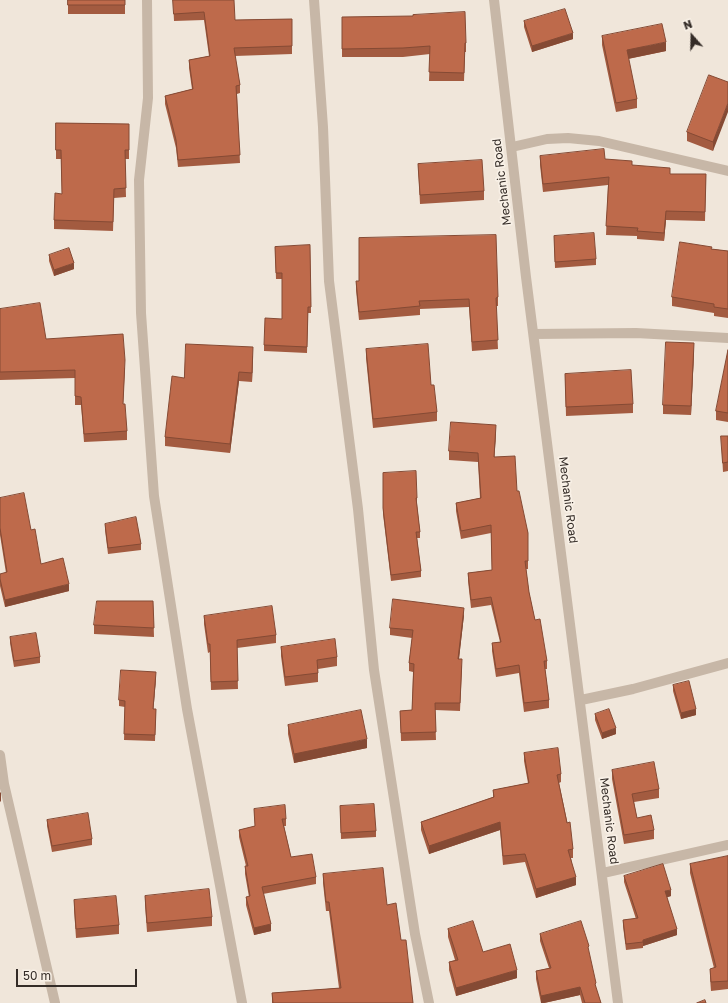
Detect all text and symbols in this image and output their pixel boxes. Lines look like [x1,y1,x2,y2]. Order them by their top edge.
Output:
north arrow [672,16,712,56]
text: N [682,17,694,32]
street label: Mechanic Road [490,138,514,226]
street label: Mechanic Road [556,456,580,544]
street label: Mechanic Road [597,777,621,865]
scale bar [18,961,139,987]
text: 50 m [23,968,51,983]

